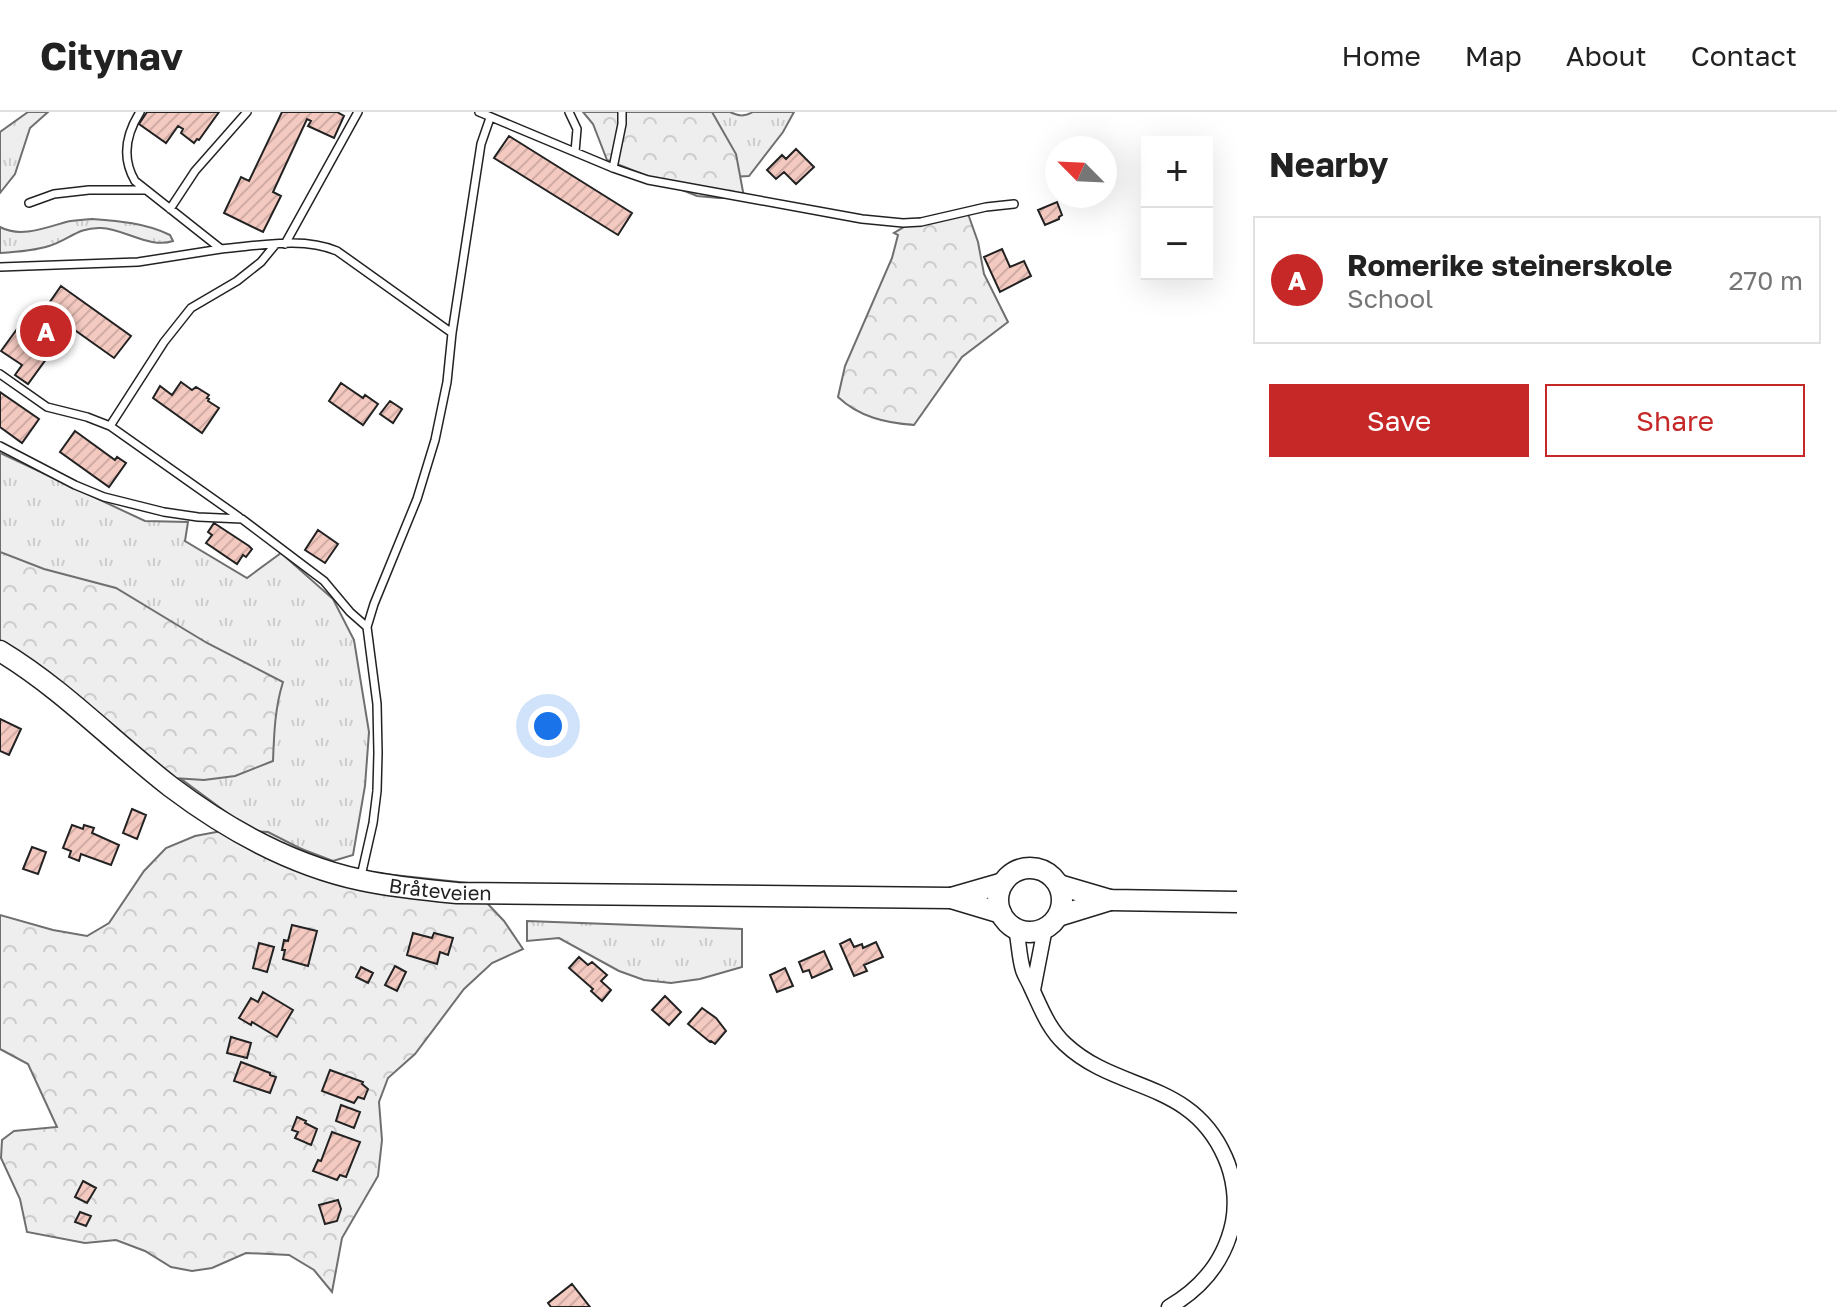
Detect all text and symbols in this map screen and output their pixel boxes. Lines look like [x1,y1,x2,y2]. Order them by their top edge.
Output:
text: Citynav [40,33,183,78]
text: Home [1342,39,1421,72]
text: Map [1465,39,1522,72]
text: About [1566,39,1647,72]
text: Contact [1691,39,1797,72]
north arrow [1045,136,1117,208]
map controls [1141,136,1213,280]
button: + [1141,136,1213,208]
text: Nearby [1269,144,1389,184]
button: − [1141,208,1213,280]
text: Romerike steinerskole [1347,247,1673,283]
text: A [1288,265,1306,296]
text: 270 m [1729,265,1803,296]
text: School [1347,283,1433,314]
pin: A [20,301,72,361]
button: Save [1269,384,1529,457]
button: Share [1545,384,1805,457]
your location [528,706,568,746]
street label: Bråteveien [388,872,492,904]

